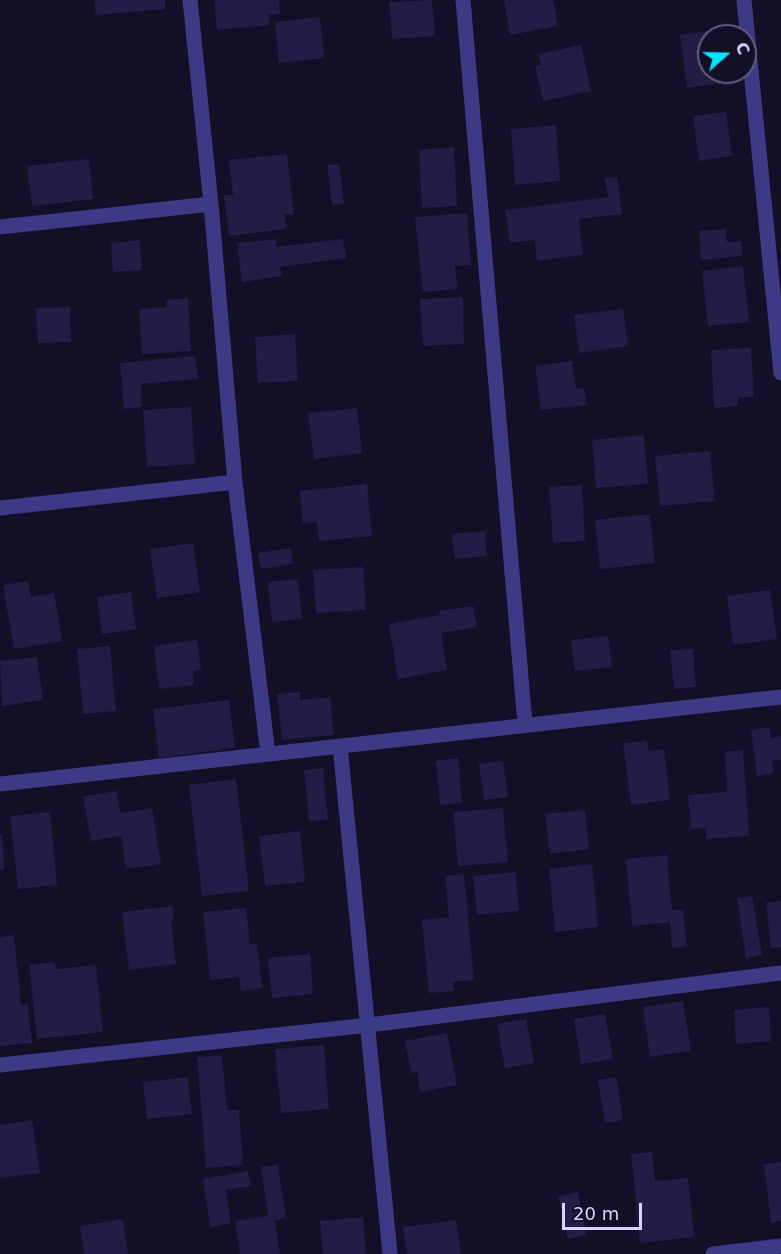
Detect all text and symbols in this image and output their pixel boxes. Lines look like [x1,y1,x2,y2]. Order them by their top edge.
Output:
north arrow [697,24,757,84]
text: С [732,40,753,57]
scale bar [565,1191,644,1229]
text: 20 m [573,1203,619,1224]

